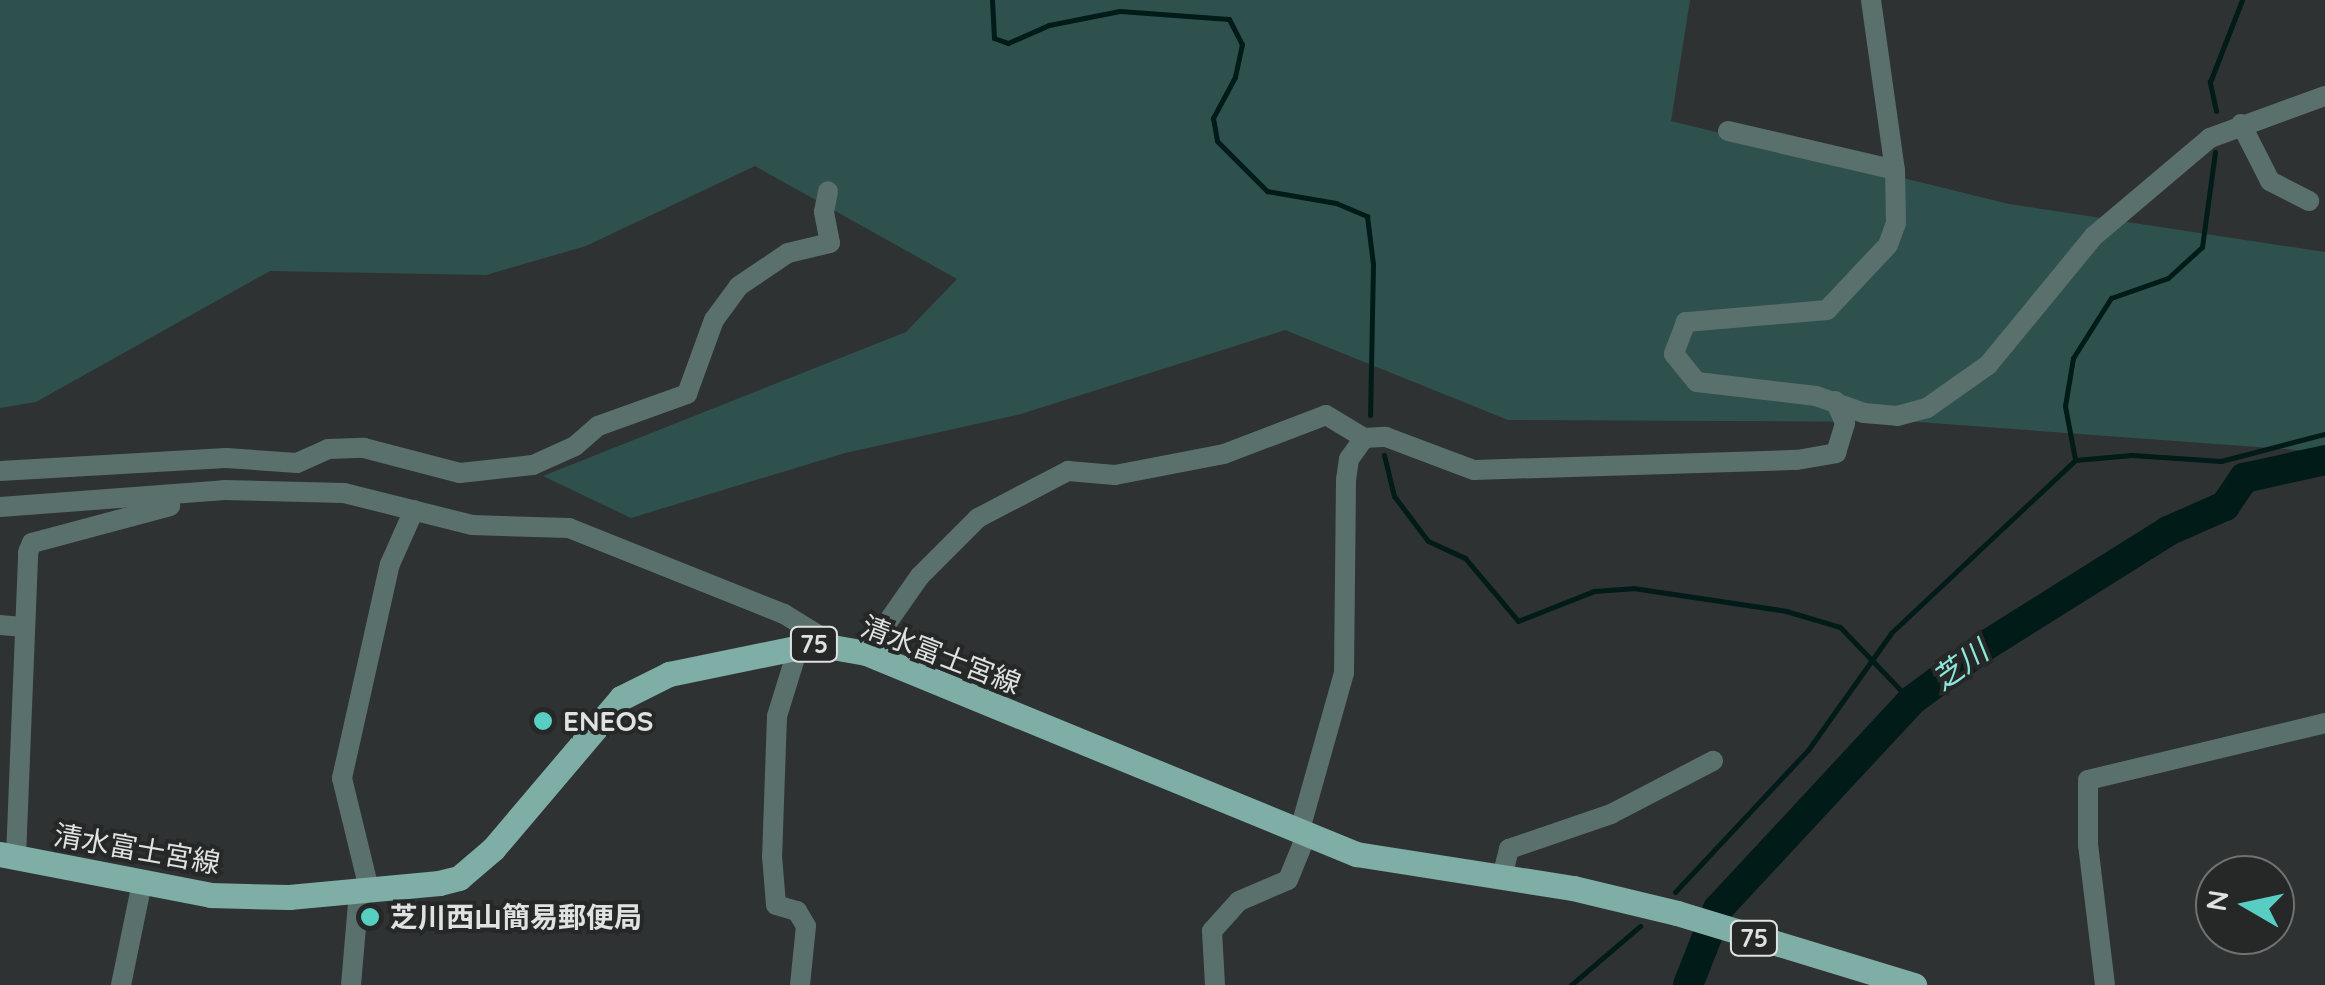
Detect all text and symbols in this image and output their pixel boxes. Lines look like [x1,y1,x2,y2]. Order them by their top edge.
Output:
street label: 清水富士宮線 [857,609,1025,701]
road number: 75 [789,624,839,664]
water label: 芝川 [1925,633,1995,697]
place label: ENEOS [563,704,654,738]
marker: ENEOS [532,710,554,732]
street label: 清水富士宮線 [51,818,223,880]
north arrow [2195,855,2295,955]
text: N [2198,888,2236,913]
place label: 芝川西山簡易郵便局 [390,900,642,934]
marker: 芝川西山簡易郵便局 [359,906,381,928]
road number: 75 [1729,918,1779,958]

